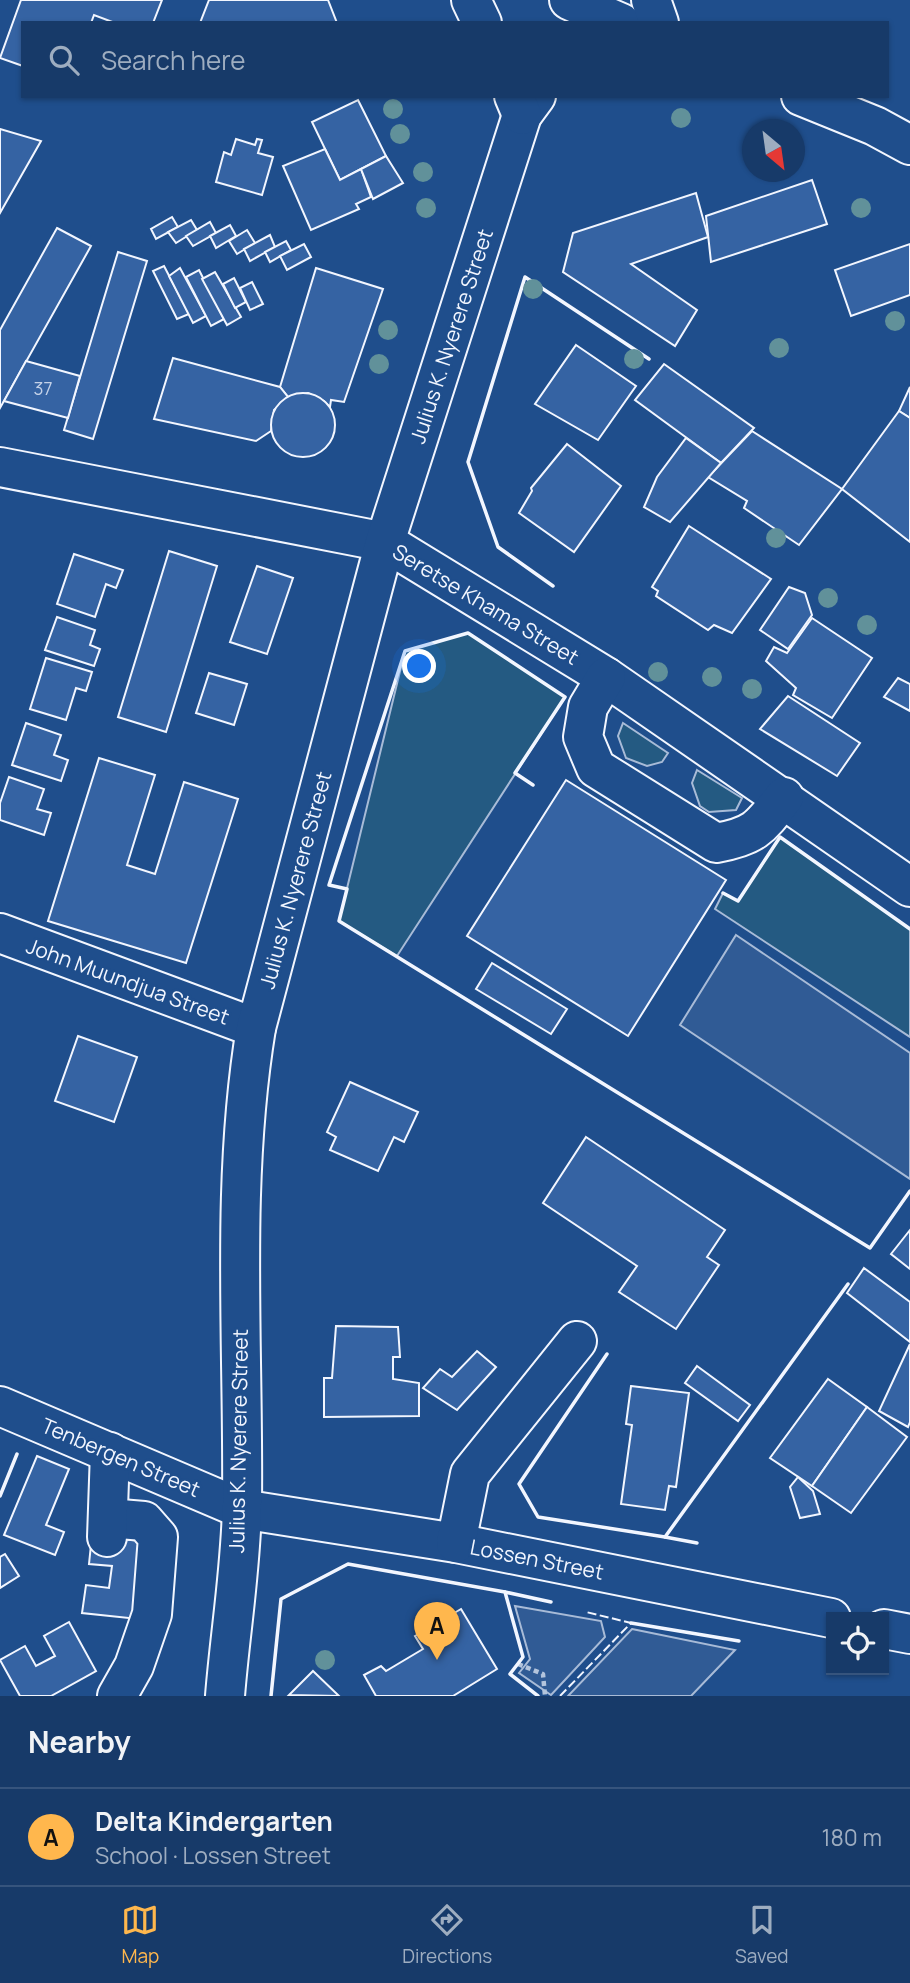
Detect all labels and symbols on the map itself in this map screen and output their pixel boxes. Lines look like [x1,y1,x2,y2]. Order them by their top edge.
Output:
north arrow [742,119,805,182]
street label: Julius K. Nyerere Street [403,225,499,447]
house number: 37 [34,376,53,400]
street label: Seretse Khama Street [388,537,584,671]
your location [402,649,436,683]
street label: Julius K. Nyerere Street [252,768,338,992]
street label: John Muundjua Street [23,931,233,1031]
street label: Julius K. Nyerere Street [222,1329,254,1553]
street label: Tenbergen Street [37,1411,205,1503]
street label: Lossen Street [468,1532,606,1586]
pin: A [414,1602,460,1660]

